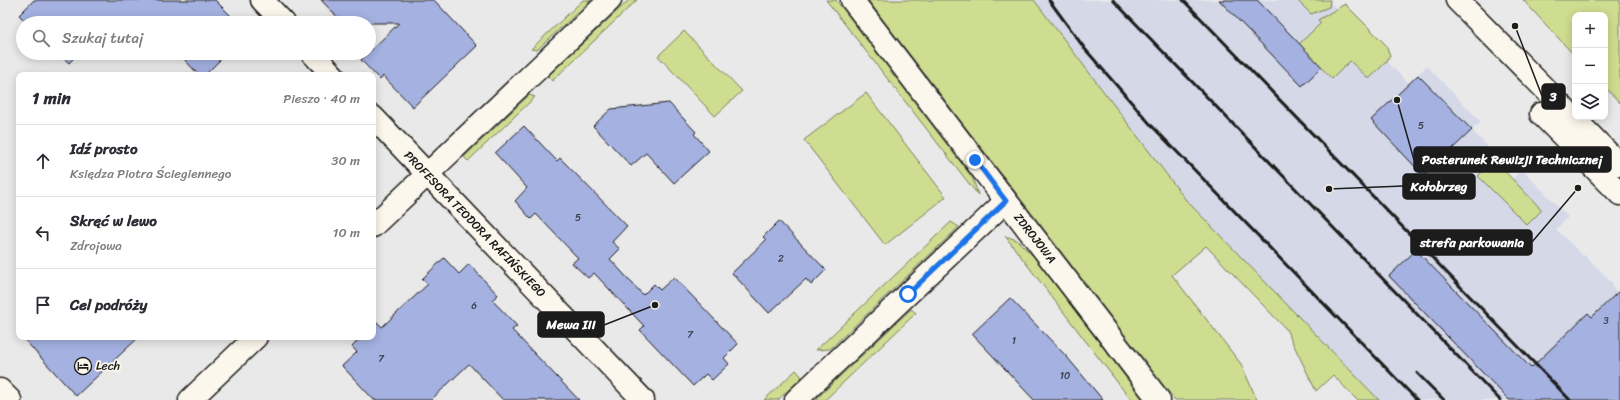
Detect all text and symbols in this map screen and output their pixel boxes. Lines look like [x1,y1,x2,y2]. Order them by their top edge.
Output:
map controls [1572,12,1608,120]
button: + [1572,12,1608,48]
search box [16,16,376,60]
text: Szukaj tutaj [62,25,143,51]
icon: search [30,27,52,49]
button: − [1572,48,1608,84]
text: 1 min [32,83,71,113]
callout: 3 [1542,84,1565,109]
button: layers [1572,84,1608,120]
text: 3 [1548,85,1557,108]
text: Pieszo · 40 m [283,87,360,110]
house number: 5 [1418,117,1424,135]
text: Idź prosto [70,136,138,162]
street label: PROFESORA TEODORA RAFIŃSKIEGO [398,145,552,303]
callout: Posterunek Rewizji Technicznej [1414,147,1611,172]
text: Posterunek Rewizji Technicznej [1422,148,1603,171]
text: 30 m [331,149,360,172]
icon: ahead [32,150,54,172]
route end [966,151,984,169]
text: Księdza Piotra Ściegiennego [70,162,231,185]
callout: Kołobrzeg [1403,174,1475,199]
text: Kołobrzeg [1410,175,1468,198]
text: Skręć w lewo [70,208,157,234]
street label: ZDROJOWA [1008,208,1062,269]
house number: 5 [575,209,581,227]
text: 10 m [333,221,360,244]
icon: left [32,222,54,244]
callout: strefa parkowania [1411,230,1532,255]
text: strefa parkowania [1419,231,1525,254]
text: Zdrojowa [70,234,122,257]
house number: 2 [778,250,784,268]
route start [899,285,917,303]
text: Cel podróży [70,292,147,318]
icon: arrive [32,294,54,316]
house number: 6 [471,297,477,315]
callout: Mewa III [538,312,604,337]
house number: 3 [1603,312,1609,330]
text: Mewa III [545,313,597,336]
house number: 7 [687,326,694,344]
house number: 1 [1012,332,1016,350]
house number: 7 [378,350,385,368]
place label: Lech [96,355,120,377]
hotel icon: Lech [73,356,93,376]
house number: 10 [1060,367,1070,385]

